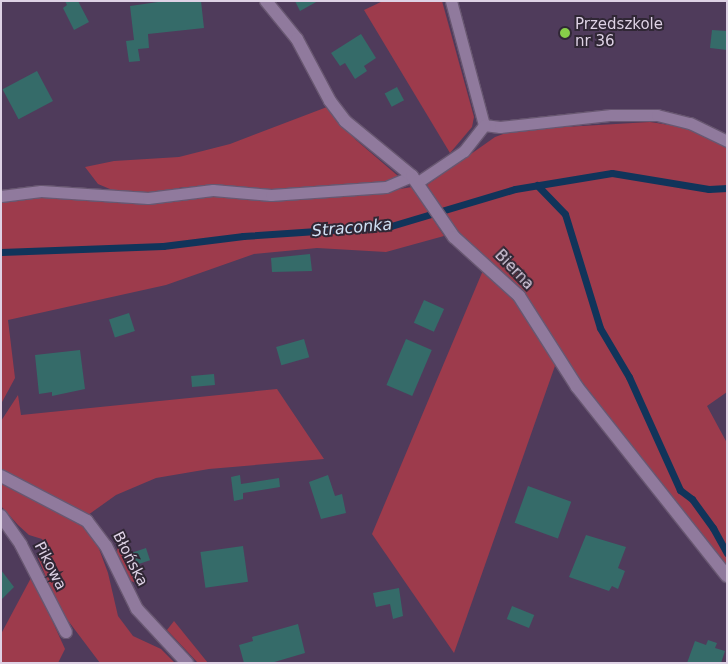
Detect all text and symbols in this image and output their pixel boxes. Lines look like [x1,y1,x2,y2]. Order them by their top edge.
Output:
place label: Przedszkole nr 36 [575,15,663,50]
marker: Przedszkole nr 36 [559,27,571,39]
water label: Straconka [311,215,393,241]
street label: Bierna [491,246,537,294]
street label: Błońska [109,529,151,589]
street label: Pikowa [30,539,70,593]

